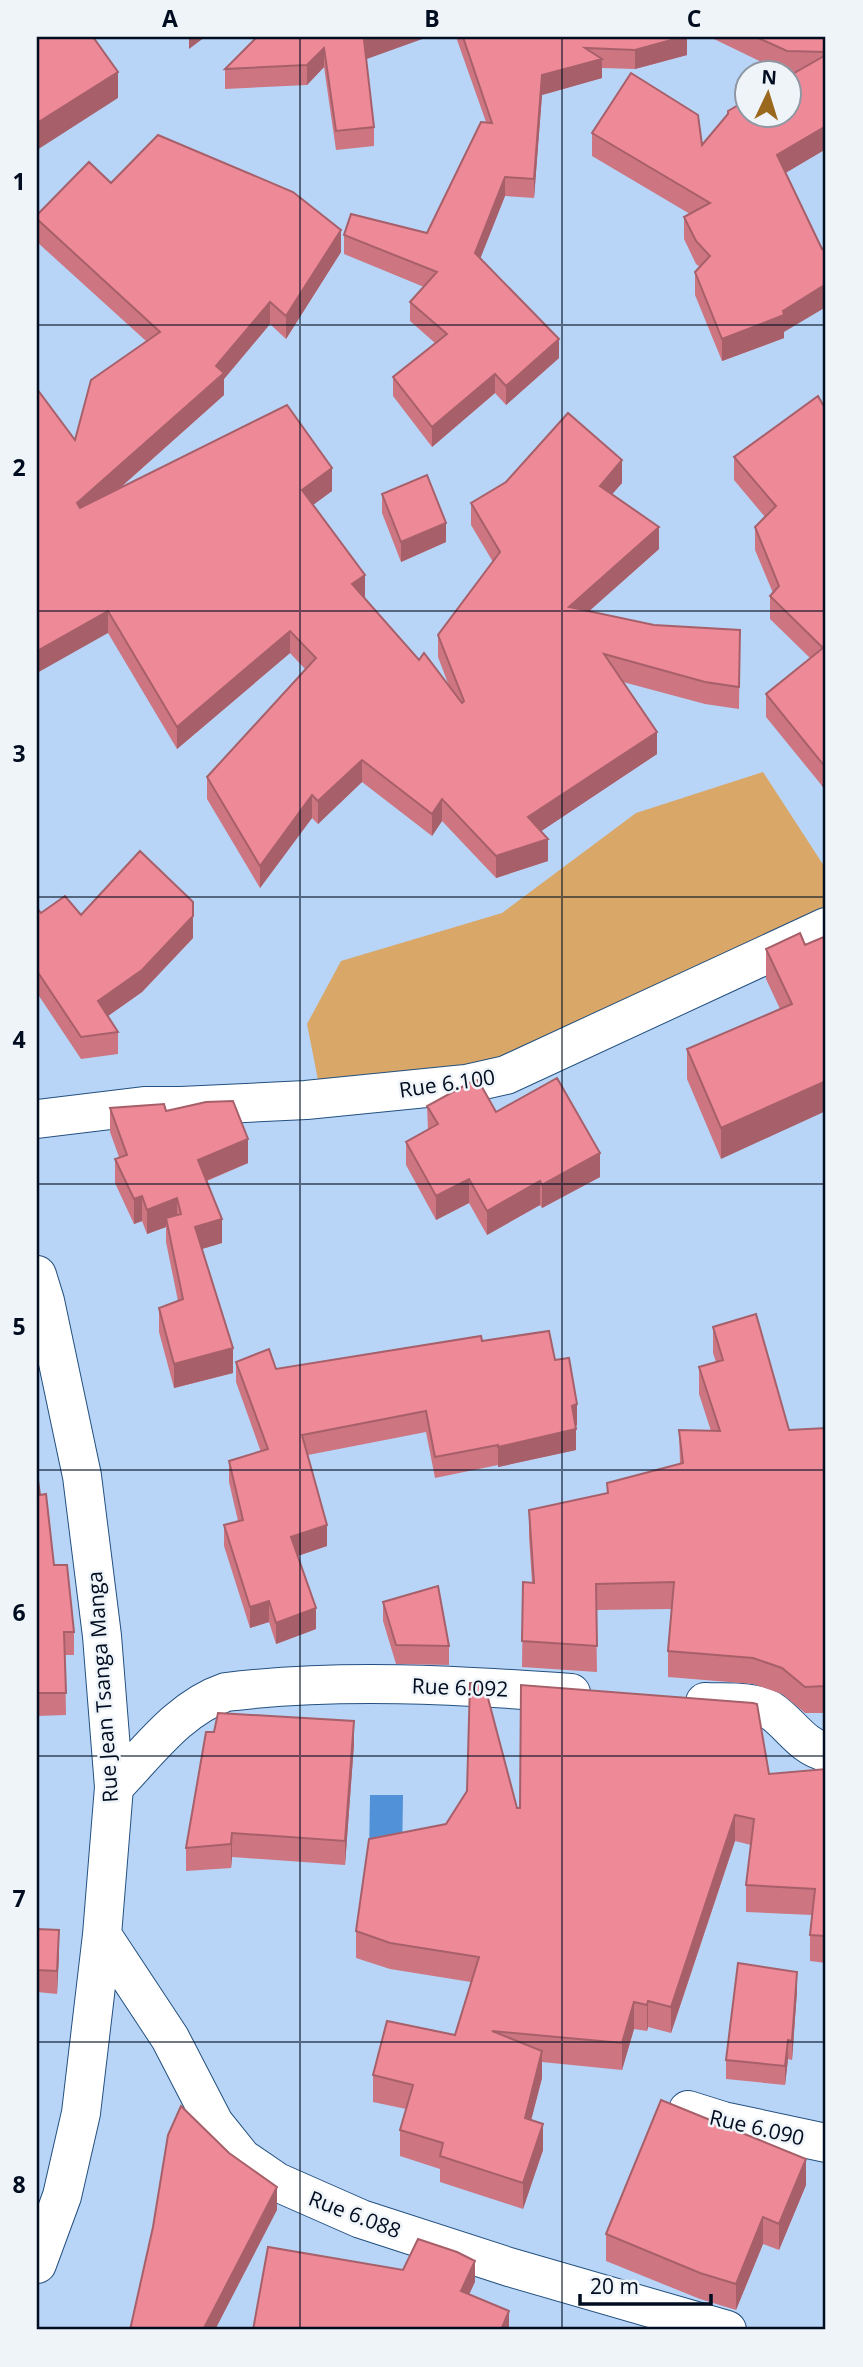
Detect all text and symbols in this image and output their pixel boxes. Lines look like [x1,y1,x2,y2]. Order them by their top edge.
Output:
text: A [162,2,178,34]
text: B [424,2,440,34]
text: C [687,2,701,34]
north arrow [734,60,804,130]
text: N [761,64,778,91]
text: 1 [12,165,26,197]
text: 2 [12,451,26,483]
text: 3 [12,737,26,769]
text: 4 [12,1023,26,1055]
street label: Rue 6.100 [397,1062,497,1104]
text: 5 [12,1310,26,1342]
street label: Rue Jean Tsanga Manga [80,1570,124,1804]
text: 6 [12,1596,26,1628]
street label: Rue 6.092 [411,1671,509,1703]
text: 7 [12,1882,26,1914]
street label: Rue 6.090 [707,2102,807,2152]
text: 8 [12,2168,26,2200]
street label: Rue 6.088 [305,2184,405,2244]
scale bar [580,2262,711,2306]
text: 20 m [590,2272,639,2300]

